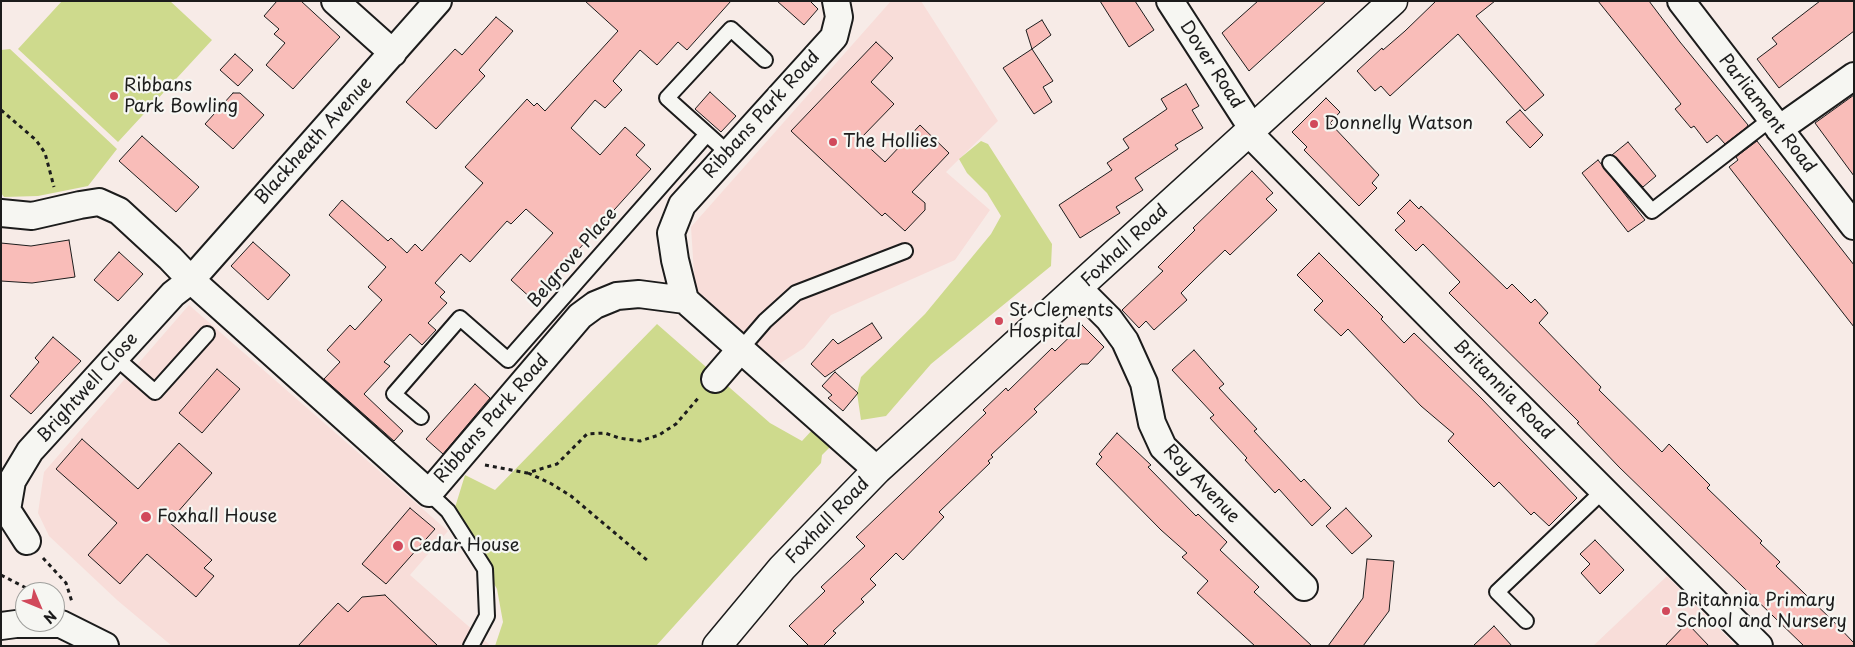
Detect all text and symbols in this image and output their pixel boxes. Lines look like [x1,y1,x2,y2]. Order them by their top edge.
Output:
street label: Dover Road [1175,17,1247,113]
street label: Ribbans Park Road [699,47,825,183]
street label: Parliament Road [1714,50,1820,178]
street label: Blackheath Avenue [251,73,377,209]
place label: Ribbans Park Bowling [124,75,238,118]
marker: Ribbans Park Bowling [108,90,120,102]
place label: Donnelly Watson [1324,113,1473,135]
marker: Donnelly Watson [1308,118,1320,130]
place label: The Hollies [843,131,938,153]
marker: The Hollies [827,136,839,148]
street label: Foxhall Road [1077,200,1173,292]
street label: Belgrove Place [524,204,622,312]
place label: St Clements Hospital [1009,300,1113,342]
marker: St Clements Hospital [993,315,1005,327]
street label: Brightwell Close [33,329,143,447]
street label: Britannia Road [1448,335,1558,445]
street label: Ribbans Park Road [430,350,554,488]
street label: Roy Avenue [1158,440,1244,528]
street label: Foxhall Road [782,474,874,568]
place label: Foxhall House [157,506,277,528]
marker: Foxhall House [139,510,153,524]
place label: Cedar House [409,535,520,557]
marker: Cedar House [391,539,405,553]
north arrow [15,582,65,632]
place label: Britannia Primary School and Nursery [1676,590,1847,632]
marker: Britannia Primary School and Nursery [1660,605,1672,617]
text: N [39,606,62,629]

